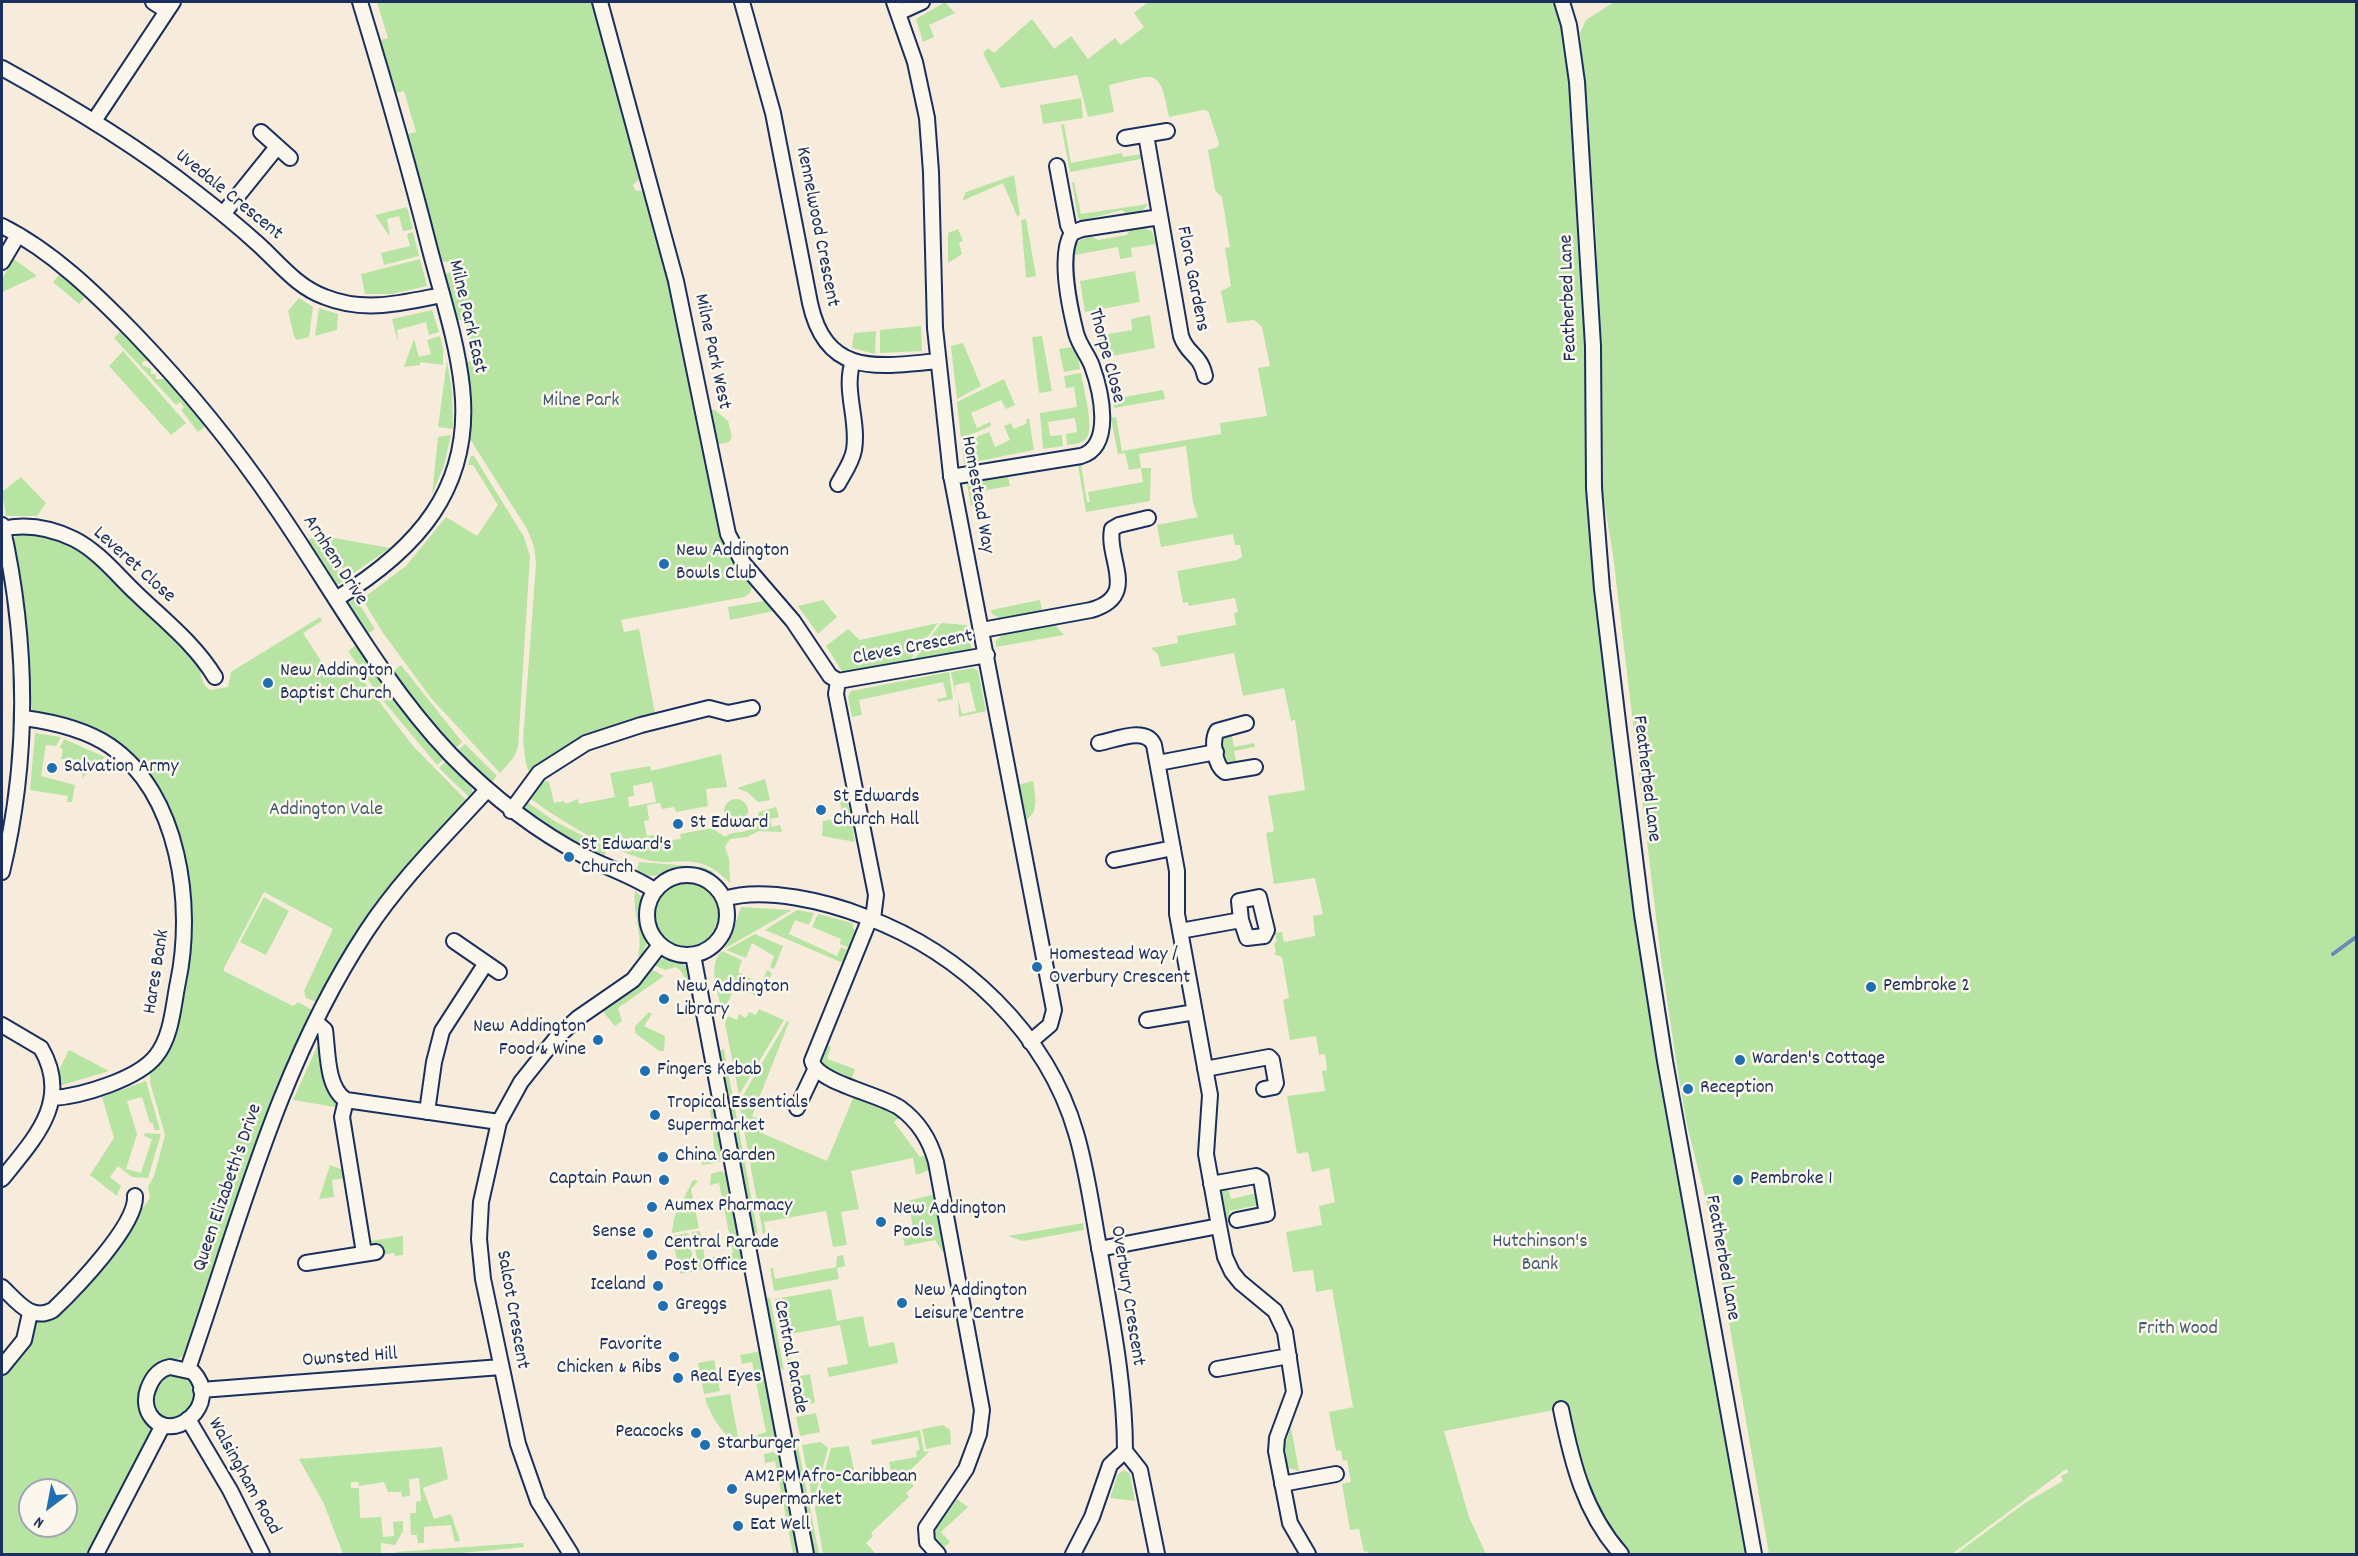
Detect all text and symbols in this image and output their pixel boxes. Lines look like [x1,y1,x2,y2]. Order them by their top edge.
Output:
street label: Uvedale Crescent [169,145,287,247]
street label: Kennelwood Crescent [789,145,843,309]
street label: Flora Gardens [1169,224,1213,334]
street label: Featherbed Lane [1556,234,1584,362]
street label: Milne Park East [441,258,491,376]
street label: Milne Park West [687,292,735,412]
street label: Thorpe Close [1081,306,1129,406]
park label: Milne Park [543,390,619,414]
street label: Homestead Way [954,435,998,555]
street label: Arnhem Drive [296,512,372,610]
street label: Leveret Close [87,523,179,609]
place label: New Addington Bowls Club [676,540,789,587]
marker: New Addington Bowls Club [657,557,671,571]
street label: Cleves Crescent [851,626,975,672]
place label: New Addington Baptist Church [280,660,393,707]
marker: New Addington Baptist Church [261,676,275,690]
street label: Featherbed Lane [1625,715,1665,843]
place label: Salvation Army [64,756,179,780]
marker: Salvation Army [45,761,59,775]
place label: St Edwards Church Hall [833,786,920,833]
park label: Addington Vale [269,799,383,823]
marker: St Edwards Church Hall [814,803,828,817]
place label: St Edward [690,812,768,836]
marker: St Edward [671,817,685,831]
place label: St Edward's Church [581,834,672,881]
marker: St Edward's Church [562,850,576,864]
street label: Hares Bank [139,928,177,1016]
place label: Homestead Way / Overbury Crescent [1049,944,1190,991]
marker: Homestead Way / Overbury Crescent [1030,960,1044,974]
place label: Pembroke 2 [1883,975,1970,999]
place label: New Addington Library [676,976,789,1023]
marker: Pembroke 2 [1864,980,1878,994]
marker: New Addington Library [657,992,671,1006]
place label: New Addington Food & Wine [473,1016,586,1063]
marker: New Addington Food & Wine [591,1033,605,1047]
place label: Warden's Cottage [1752,1048,1885,1072]
marker: Warden's Cottage [1733,1053,1747,1067]
place label: Fingers Kebab [657,1059,762,1083]
marker: Fingers Kebab [638,1064,652,1078]
place label: Reception [1700,1077,1774,1101]
marker: Reception [1681,1082,1695,1096]
place label: Tropical Essentials Supermarket [667,1092,809,1139]
street label: Queen Elizabeth's Drive [189,1101,269,1275]
marker: Tropical Essentials Supermarket [648,1108,662,1122]
place label: China Garden [675,1145,775,1169]
marker: China Garden [656,1150,670,1164]
place label: Captain Pawn [549,1168,652,1192]
place label: Pembroke 1 [1750,1168,1833,1192]
marker: Captain Pawn [657,1173,671,1187]
marker: Pembroke 1 [1731,1173,1745,1187]
street label: Featherbed Lane [1698,1193,1744,1323]
place label: Aumex Pharmacy [664,1195,792,1219]
place label: New Addington Pools [893,1198,1006,1245]
marker: Aumex Pharmacy [645,1200,659,1214]
marker: New Addington Pools [874,1215,888,1229]
place label: Sense [592,1221,636,1245]
street label: Overbury Crescent [1103,1224,1149,1368]
marker: Sense [641,1226,655,1240]
park label: Hutchinson's Bank [1492,1231,1588,1278]
place label: Central Parade Post Office [664,1232,779,1279]
marker: Central Parade Post Office [645,1248,659,1262]
street label: Salcot Crescent [489,1249,533,1371]
place label: Iceland [590,1274,646,1298]
marker: Iceland [651,1279,665,1293]
place label: New Addington Leisure Centre [914,1280,1027,1327]
place label: Greggs [675,1294,727,1318]
marker: New Addington Leisure Centre [895,1296,909,1310]
street label: Central Parade [766,1298,812,1416]
marker: Greggs [656,1299,670,1313]
park label: Frith Wood [2138,1318,2218,1342]
place label: Favorite Chicken & Ribs [557,1334,662,1381]
street label: Ownsted Hill [301,1344,399,1374]
marker: Favorite Chicken & Ribs [667,1350,681,1364]
place label: Real Eyes [690,1366,762,1390]
marker: Real Eyes [671,1371,685,1385]
street label: Walsingham Road [201,1414,285,1540]
place label: Peacocks [615,1421,684,1445]
marker: Peacocks [689,1426,703,1440]
place label: Starburger [717,1433,800,1457]
marker: Starburger [698,1438,712,1452]
place label: AM2PM Afro-Caribbean Supermarket [744,1466,917,1513]
north arrow [18,1478,78,1538]
marker: AM2PM Afro-Caribbean Supermarket [725,1482,739,1496]
text: N [30,1510,49,1534]
place label: Eat Well [750,1514,810,1538]
marker: Eat Well [731,1519,745,1533]

